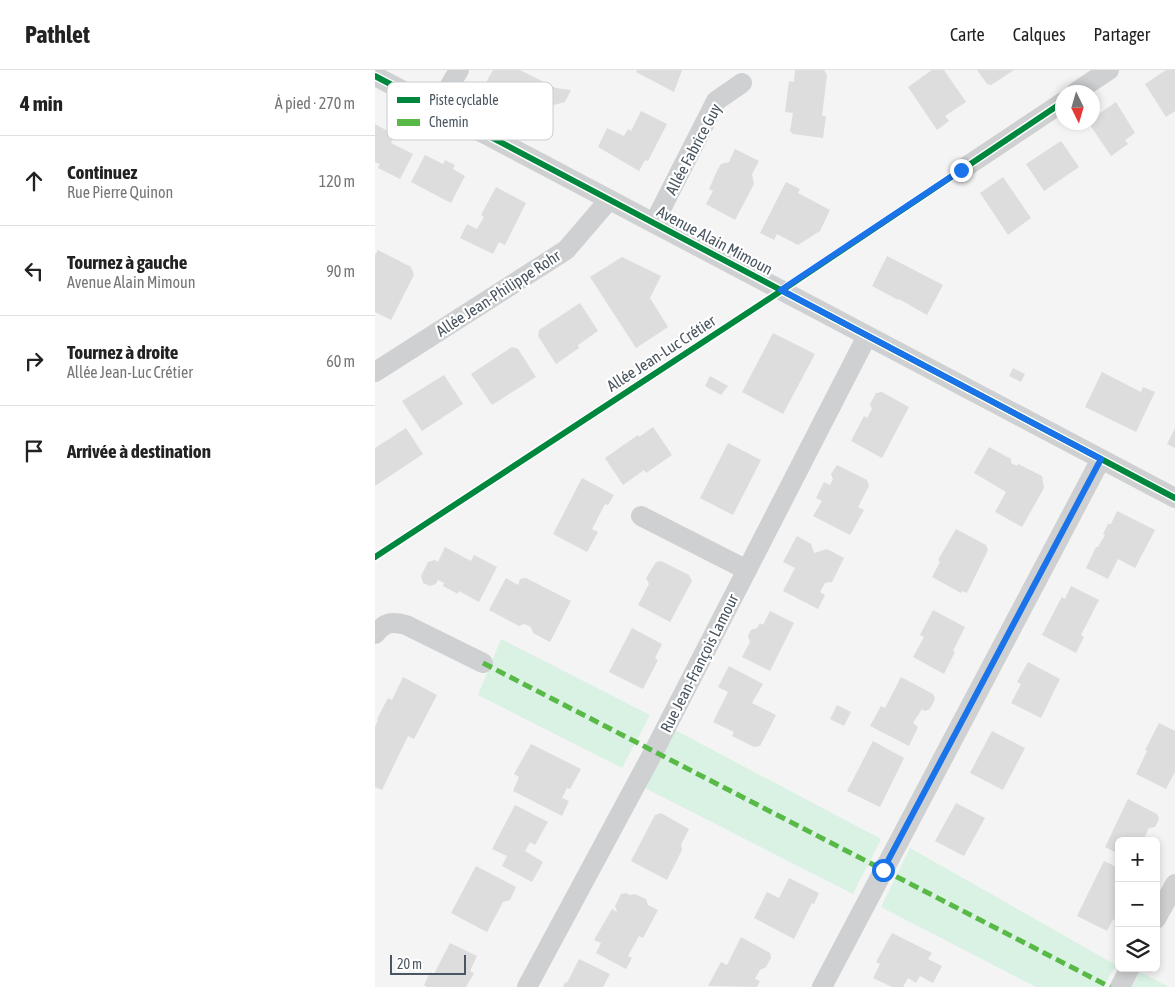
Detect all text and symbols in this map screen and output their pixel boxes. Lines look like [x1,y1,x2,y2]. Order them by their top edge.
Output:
text: Pathlet [25,21,90,48]
text: Carte [950,24,985,45]
text: Calques [1013,24,1066,45]
text: Partager [1094,24,1150,45]
legend [387,82,553,140]
north arrow [1055,85,1100,130]
text: 4 min [20,91,63,115]
text: Piste cyclable [429,92,499,108]
text: À pied · 270 m [275,94,355,112]
street label: Allée Fabrice Guy [661,100,726,198]
text: Chemin [429,114,469,130]
route end [950,159,973,182]
text: Continuez [67,161,137,183]
icon: ahead [20,167,48,195]
text: 120 m [319,172,355,190]
text: Rue Pierre Quinon [67,183,173,201]
street label: Avenue Alain Mimoun [654,202,776,278]
street label: Allée Jean-Philippe Rohr [433,246,564,341]
text: Tournez à gauche [67,251,187,273]
icon: left [20,257,48,285]
text: 90 m [326,262,355,280]
text: Avenue Alain Mimoun [67,273,196,291]
street label: Allée Jean-Luc Crétier [603,311,719,395]
text: Tournez à droite [67,341,178,363]
icon: right [20,347,48,375]
text: 60 m [326,352,355,370]
text: Allée Jean-Luc Crétier [67,363,193,381]
icon: arrive [20,437,48,465]
text: Arrivée à destination [67,440,211,462]
street label: Rue Jean-François Lamour [656,591,743,736]
map controls [1115,837,1160,972]
button: + [1115,837,1160,882]
route start [872,859,895,882]
button: − [1115,882,1160,927]
button: layers [1115,927,1160,972]
scale bar [390,952,466,975]
text: 20 m [397,956,422,972]

